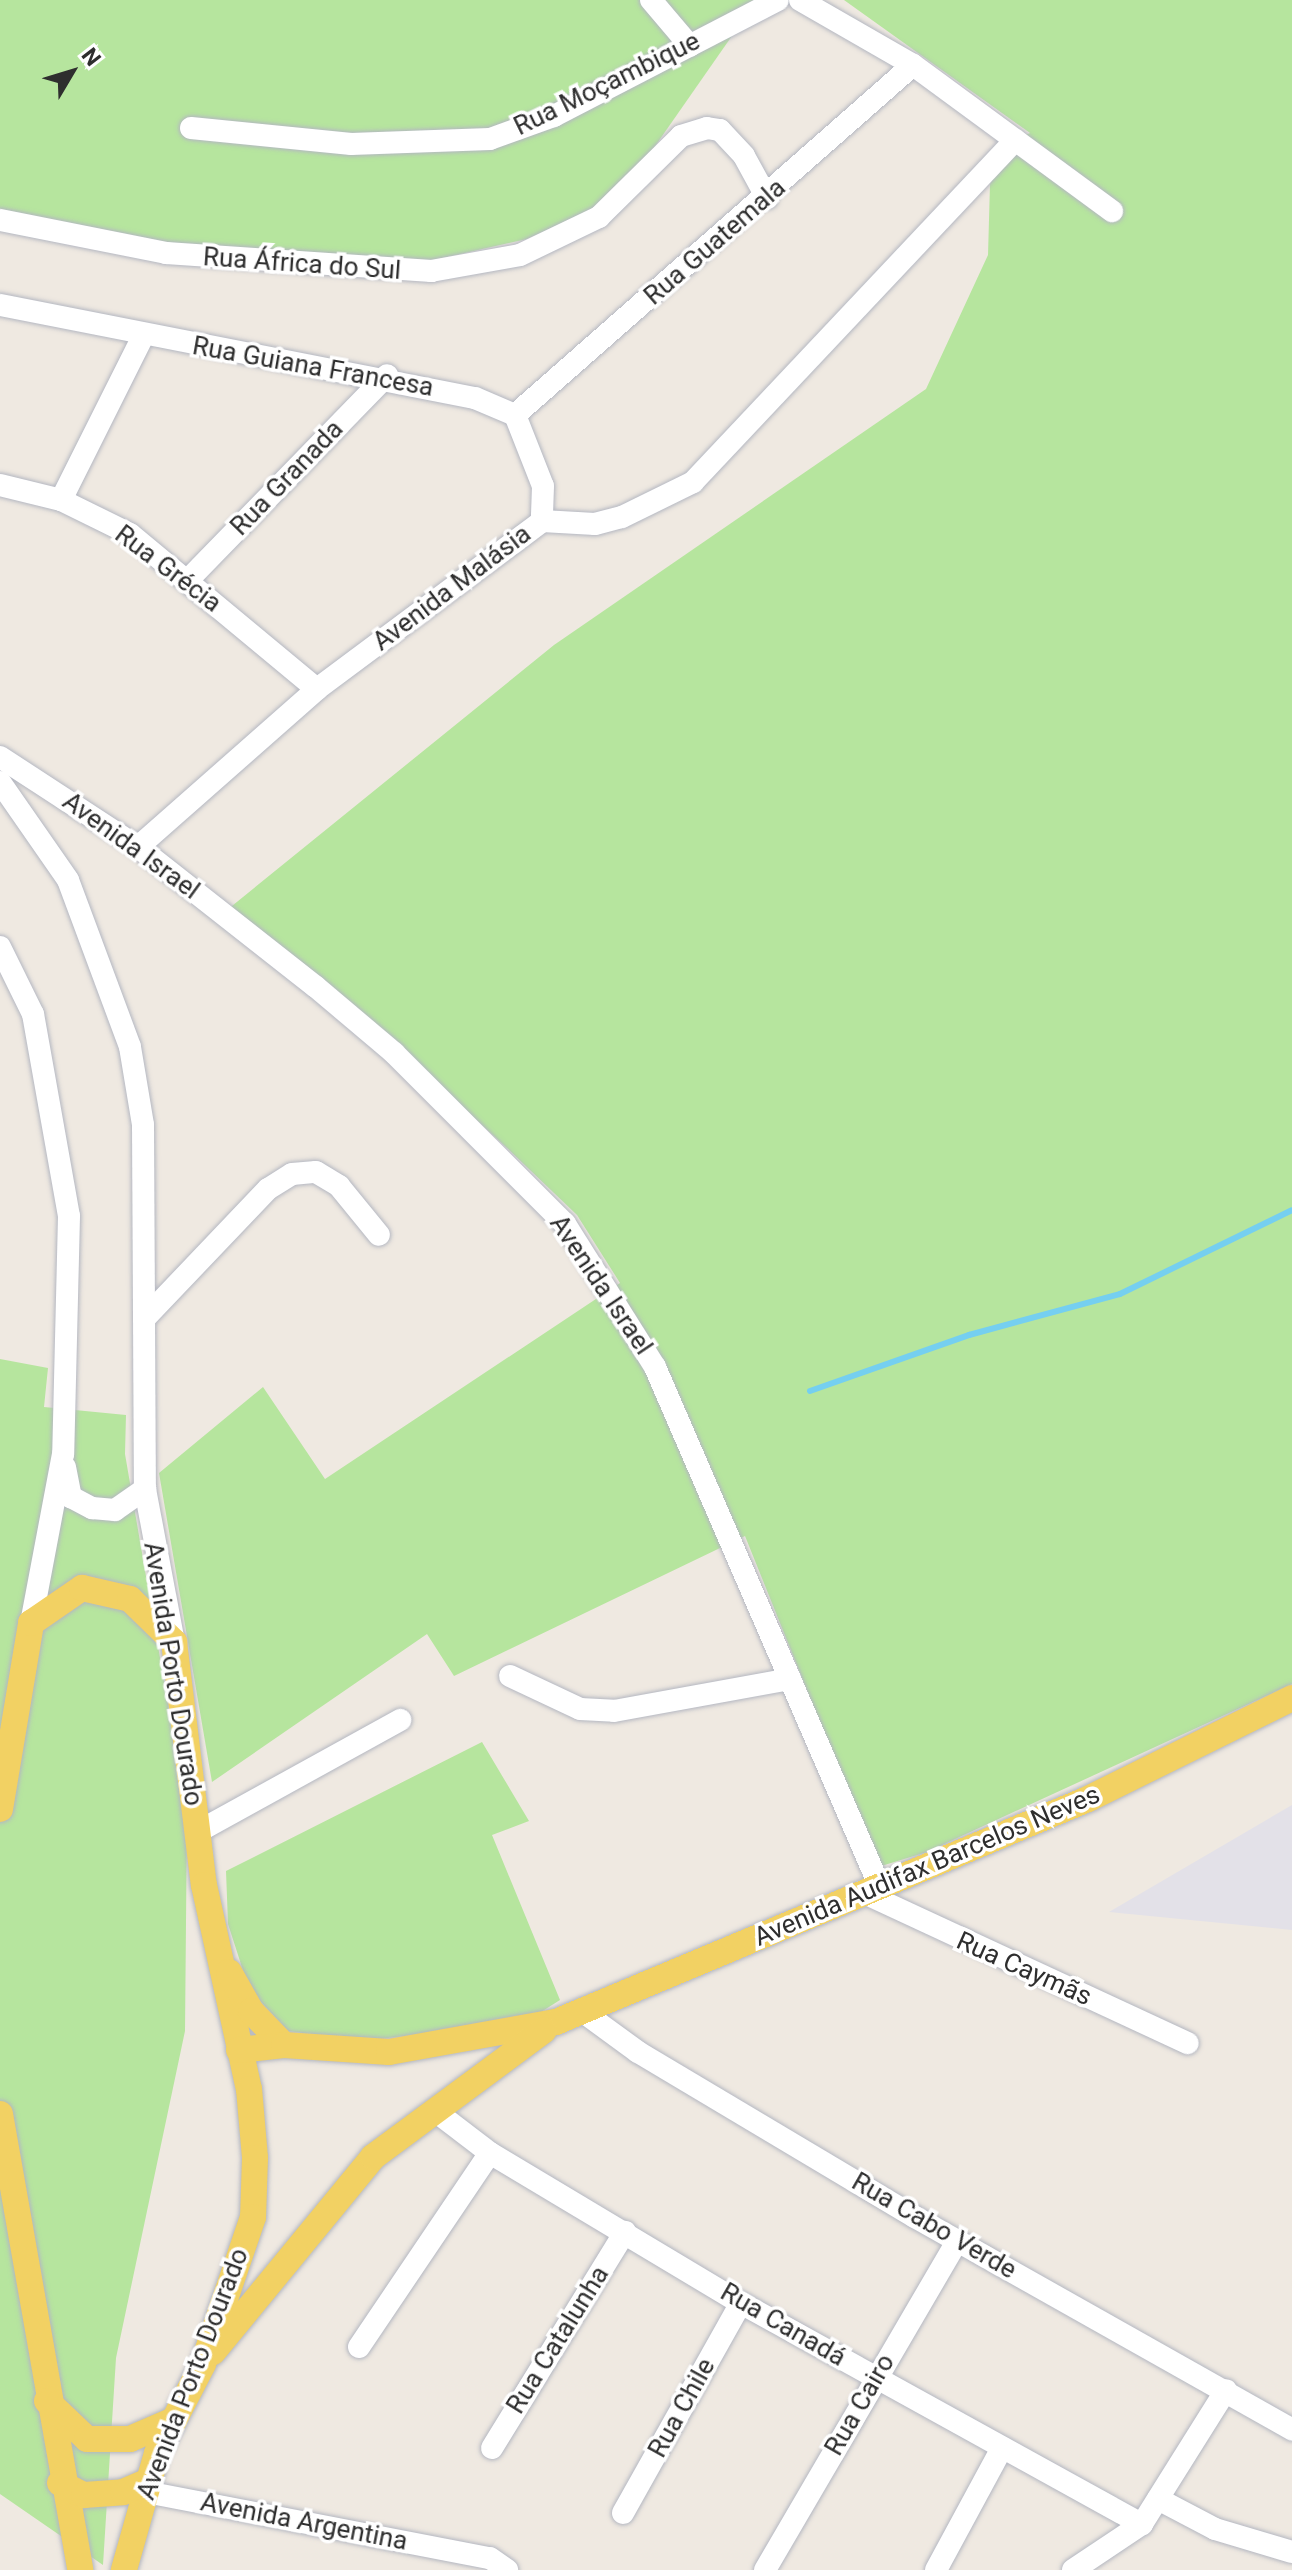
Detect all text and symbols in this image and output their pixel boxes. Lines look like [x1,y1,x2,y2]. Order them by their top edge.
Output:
street label: Rua Moçambique [509,26,705,142]
north arrow [32,32,112,112]
text: N [77,43,106,71]
street label: Rua Guatemala [638,172,792,312]
street label: Rua África do Sul [202,242,402,286]
street label: Rua Guiana Francesa [190,330,436,404]
street label: Rua Granada [224,414,350,542]
street label: Avenida Malásia [367,518,537,658]
street label: Rua Grécia [109,519,227,619]
street label: Avenida Israel [56,786,206,906]
street label: Avenida Israel [543,1209,659,1361]
street label: Avenida Porto Dourado [137,1540,209,1808]
street label: Avenida Audifax Barcelos Neves [750,1779,1104,1953]
street label: Rua Caymãs [952,1925,1096,2013]
street label: Rua Cabo Verde [846,2166,1022,2286]
street label: Avenida Porto Dourado [131,2244,255,2504]
street label: Rua Catalunha [500,2260,616,2420]
street label: Rua Canadá [715,2277,851,2373]
street label: Rua Cairo [819,2349,901,2461]
street label: Rua Chile [642,2353,722,2463]
street label: Avenida Argentina [198,2487,410,2557]

